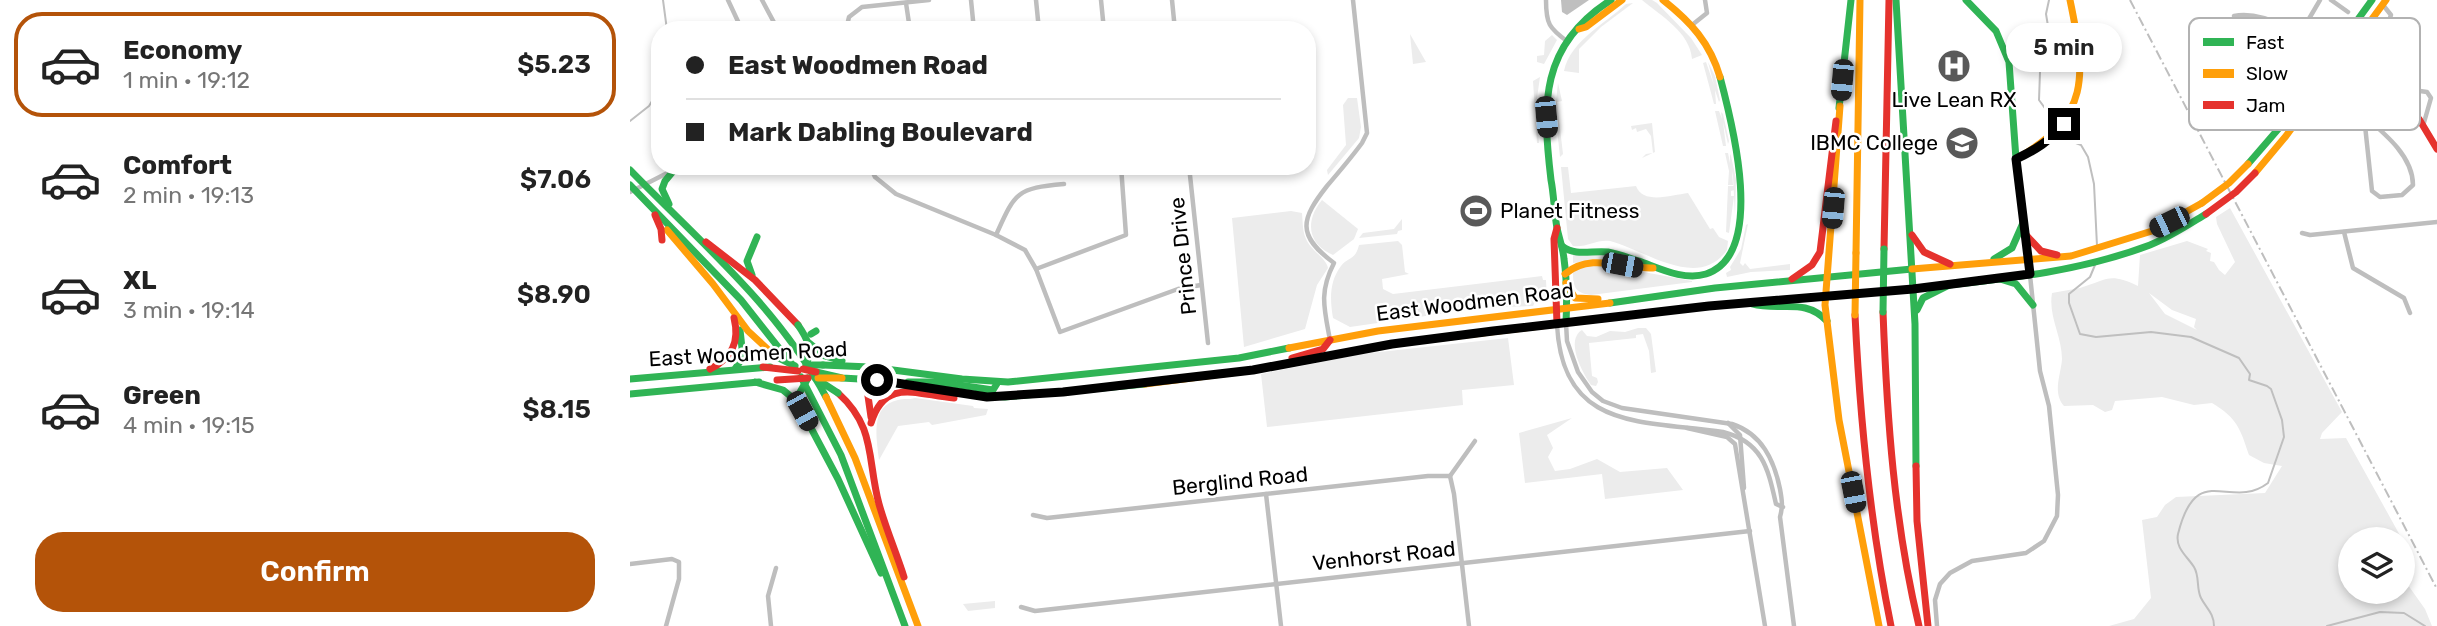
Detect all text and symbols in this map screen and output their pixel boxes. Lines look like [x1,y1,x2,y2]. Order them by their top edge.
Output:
legend [2189,18,2420,130]
callout: 5 min [2006,23,2122,72]
text: Fast [2246,31,2285,54]
icon: car [39,33,102,96]
text: 5 min [2033,33,2095,61]
text: Economy [123,35,242,66]
hospital icon: Live Lean RX [1935,47,1973,85]
text: $5.23 [517,49,591,80]
text: East Woodmen Road [728,50,988,81]
car [1830,58,1855,102]
text: Slow [2246,62,2288,85]
text: 1 min · 19:12 [123,66,250,94]
place label: Live Lean RX [1892,87,2016,112]
text: Jam [2246,94,2285,117]
car [1534,95,1559,139]
route end [2048,108,2080,140]
text: Mark Dabling Boulevard [728,117,1033,148]
school or university icon: IBMC College [1943,124,1981,162]
place label: IBMC College [1810,130,1938,155]
icon: car [39,148,102,211]
text: Comfort [123,150,232,181]
text: $7.06 [520,164,591,195]
text: 2 min · 19:13 [123,181,254,209]
car [1821,186,1846,230]
sports icon: Planet Fitness [1457,192,1495,230]
street label: Prince Drive [1164,196,1201,316]
place label: Planet Fitness [1500,198,1639,223]
car [2146,203,2193,241]
car [1600,251,1645,279]
icon: car [39,263,102,326]
text: XL [123,265,156,296]
street label: East Woodmen Road [1375,277,1575,326]
text: $8.90 [517,279,591,310]
text: 3 min · 19:14 [123,296,255,324]
street label: East Woodmen Road [648,336,848,371]
route start [861,364,893,396]
icon: car [39,378,102,441]
text: Green [123,380,201,411]
car [783,388,822,434]
text: $8.15 [522,394,591,425]
text: 4 min · 19:15 [123,411,255,439]
street label: Berglind Road [1171,461,1309,500]
car [1839,469,1868,515]
map controls [2338,527,2415,604]
button: layers [2338,527,2415,604]
button: Confirm [35,532,595,612]
street label: Venhorst Road [1311,536,1457,575]

